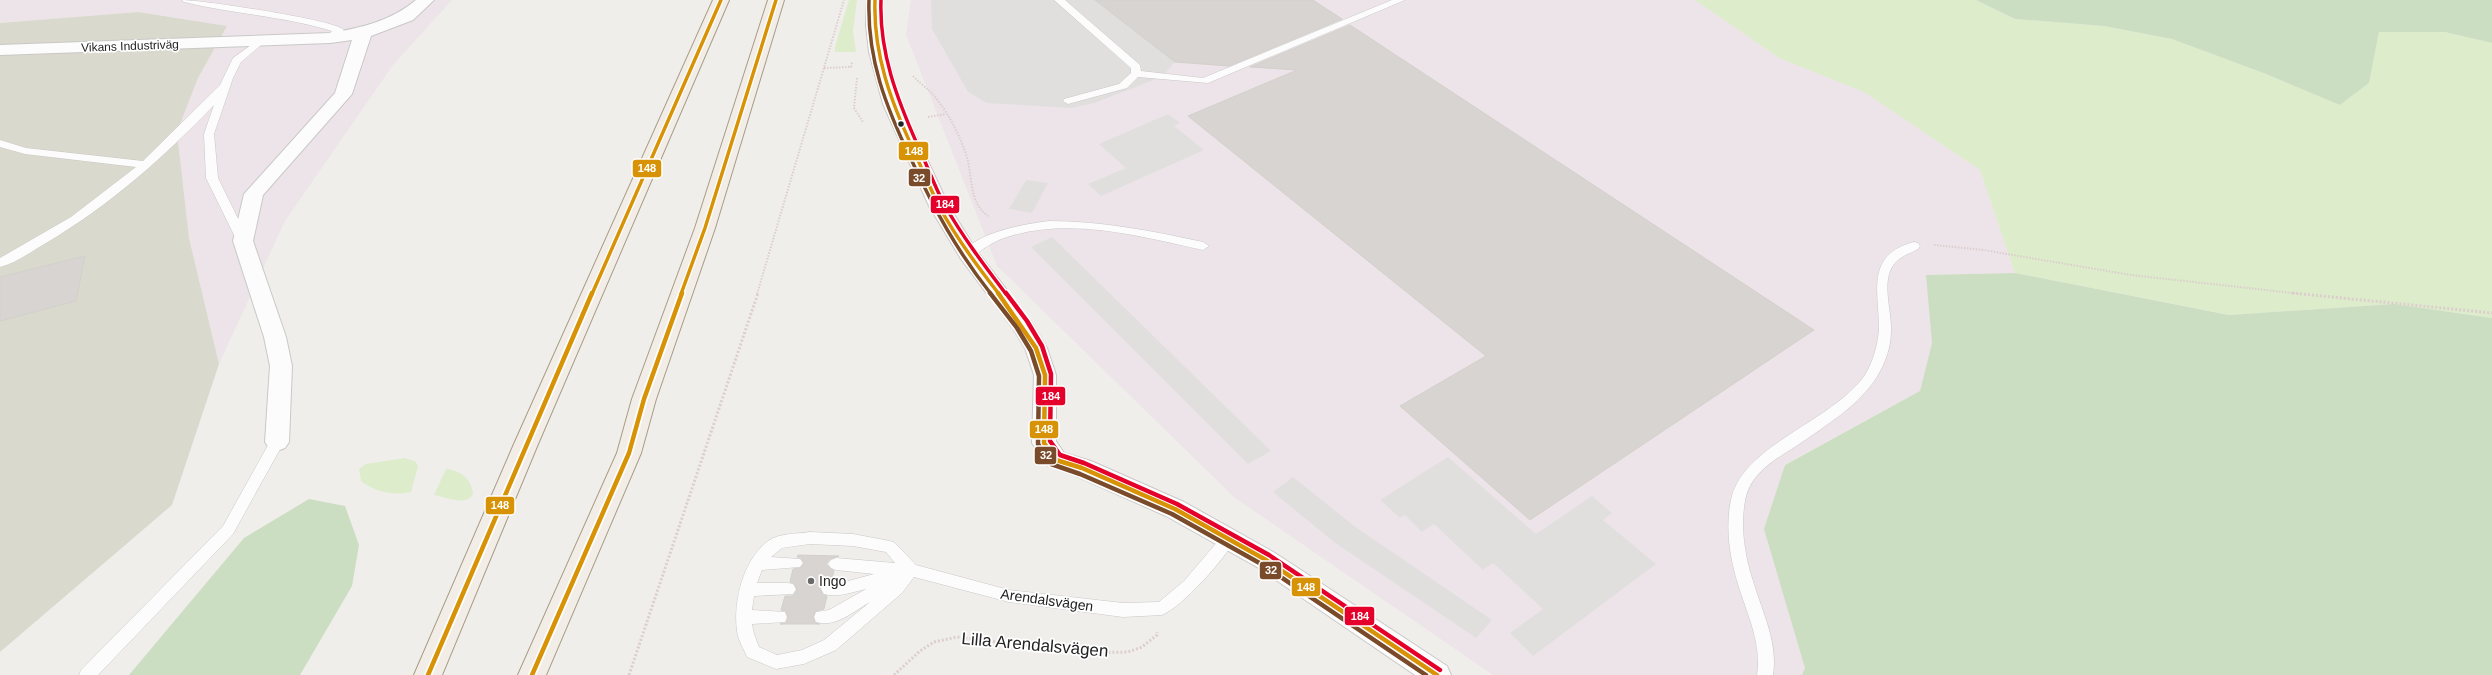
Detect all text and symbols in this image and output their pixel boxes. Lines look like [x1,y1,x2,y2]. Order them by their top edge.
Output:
street label: Vikans Industriväg [81,37,179,55]
unlabelled marker [896,119,906,129]
line badge: 148 [898,141,929,161]
text: 148 [905,145,923,157]
line badge: 148 [632,159,662,178]
text: 148 [638,162,656,174]
line badge: 32 [908,168,931,187]
text: 32 [913,172,925,184]
line badge: 184 [930,195,960,214]
text: 184 [936,198,955,210]
line badge: 184 [1035,386,1066,406]
text: 184 [1042,390,1061,402]
line badge: 148 [1029,420,1059,439]
text: 148 [1035,423,1053,435]
line badge: 32 [1034,446,1057,465]
text: 32 [1040,449,1052,461]
line badge: 148 [485,496,515,515]
text: 148 [491,499,509,511]
line badge: 32 [1259,561,1282,580]
text: 32 [1265,564,1277,576]
place label: Ingo [819,573,846,589]
marker: Ingo [806,576,816,586]
line badge: 148 [1291,577,1321,597]
text: 148 [1297,581,1315,593]
street label: Arendalsvägen [1000,586,1094,614]
line badge: 184 [1344,606,1375,626]
text: 184 [1351,610,1370,622]
street label: Lilla Arendalsvägen [961,629,1109,661]

